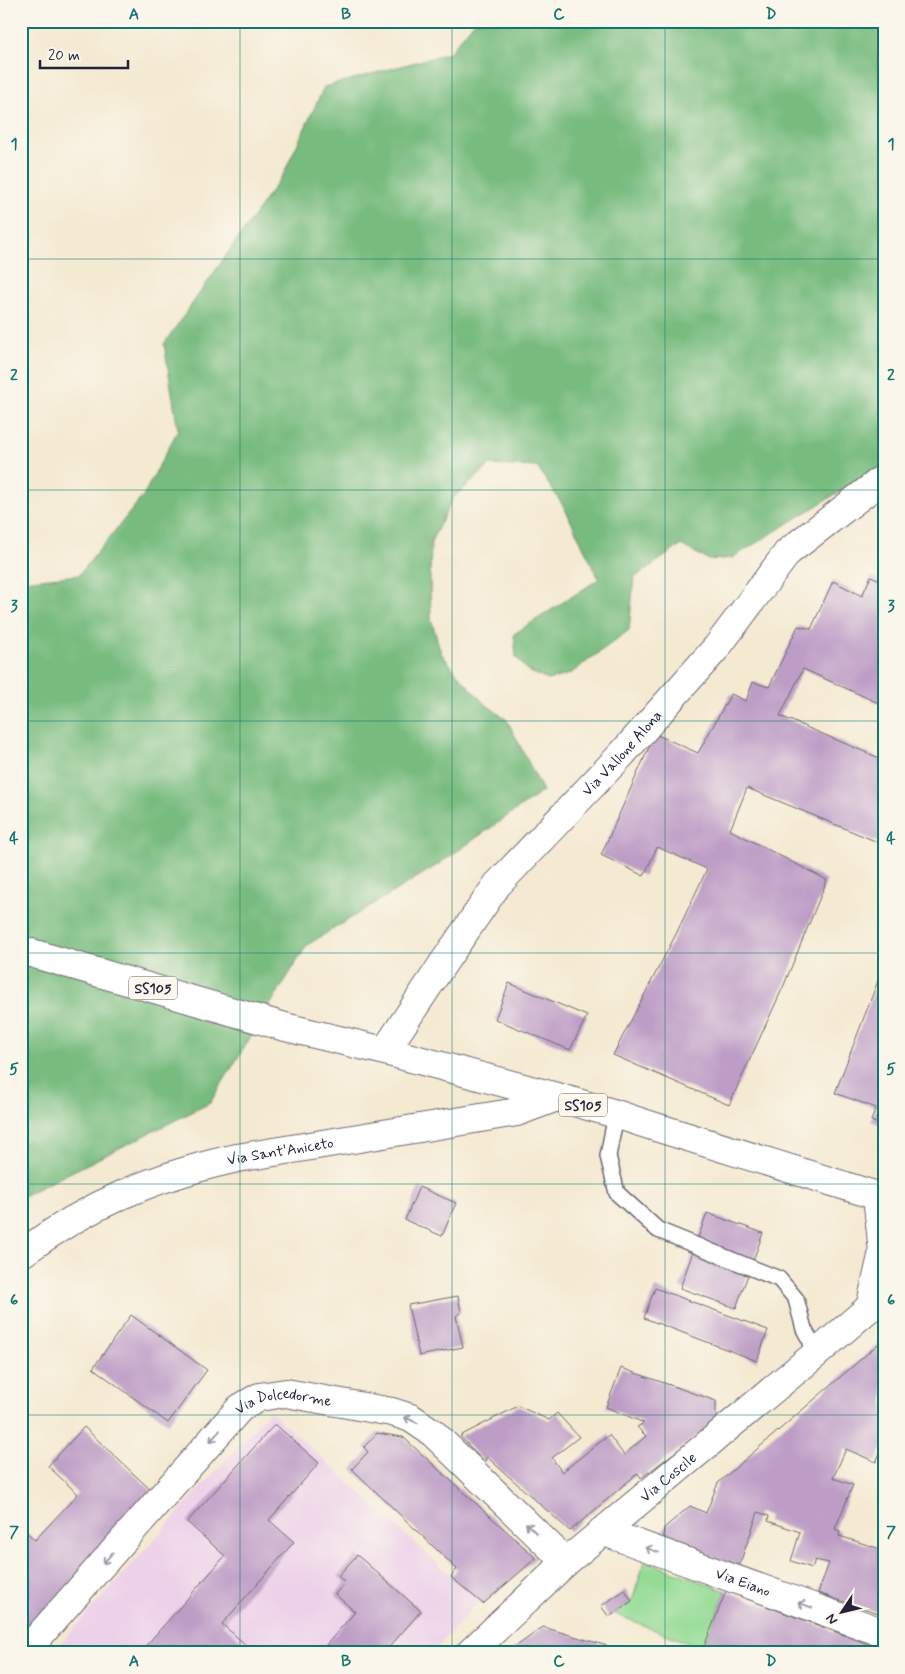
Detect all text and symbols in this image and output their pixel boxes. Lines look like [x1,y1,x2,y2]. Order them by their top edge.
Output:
text: A [129,4,139,25]
text: B [341,4,351,25]
text: C [553,4,565,25]
text: D [765,4,777,25]
scale bar [40,38,128,70]
text: 20 m [48,46,80,66]
text: 1 [10,134,18,155]
text: 1 [887,134,895,155]
text: 2 [10,365,18,386]
text: 2 [887,365,895,386]
text: 3 [10,596,18,617]
text: 3 [887,596,895,617]
street label: Via Vallone Alona [578,706,667,801]
text: 4 [9,828,19,849]
text: 4 [886,828,896,849]
road number: SS105 [129,976,177,1000]
text: 5 [9,1059,19,1080]
text: 5 [886,1059,896,1080]
road number: SS105 [559,1094,607,1116]
street label: Via Sant'Aniceto [225,1133,335,1171]
text: 6 [10,1290,18,1311]
text: 6 [887,1290,895,1311]
street label: Via Dolcedorme [231,1384,333,1420]
one-way arrow [404,1414,419,1424]
one-way arrow [210,1430,221,1443]
street label: Via Coscile [636,1448,701,1507]
text: 7 [9,1522,19,1543]
one-way arrow [525,1522,538,1534]
text: 7 [886,1522,896,1543]
one-way arrow [645,1545,660,1554]
one-way arrow [103,1551,114,1564]
street label: Via Eiano [712,1564,773,1602]
north arrow [818,1586,868,1636]
one-way arrow [798,1600,813,1609]
text: N [822,1610,842,1628]
text: A [129,1651,139,1672]
text: B [341,1651,351,1672]
text: C [553,1651,565,1672]
text: D [765,1651,777,1672]

